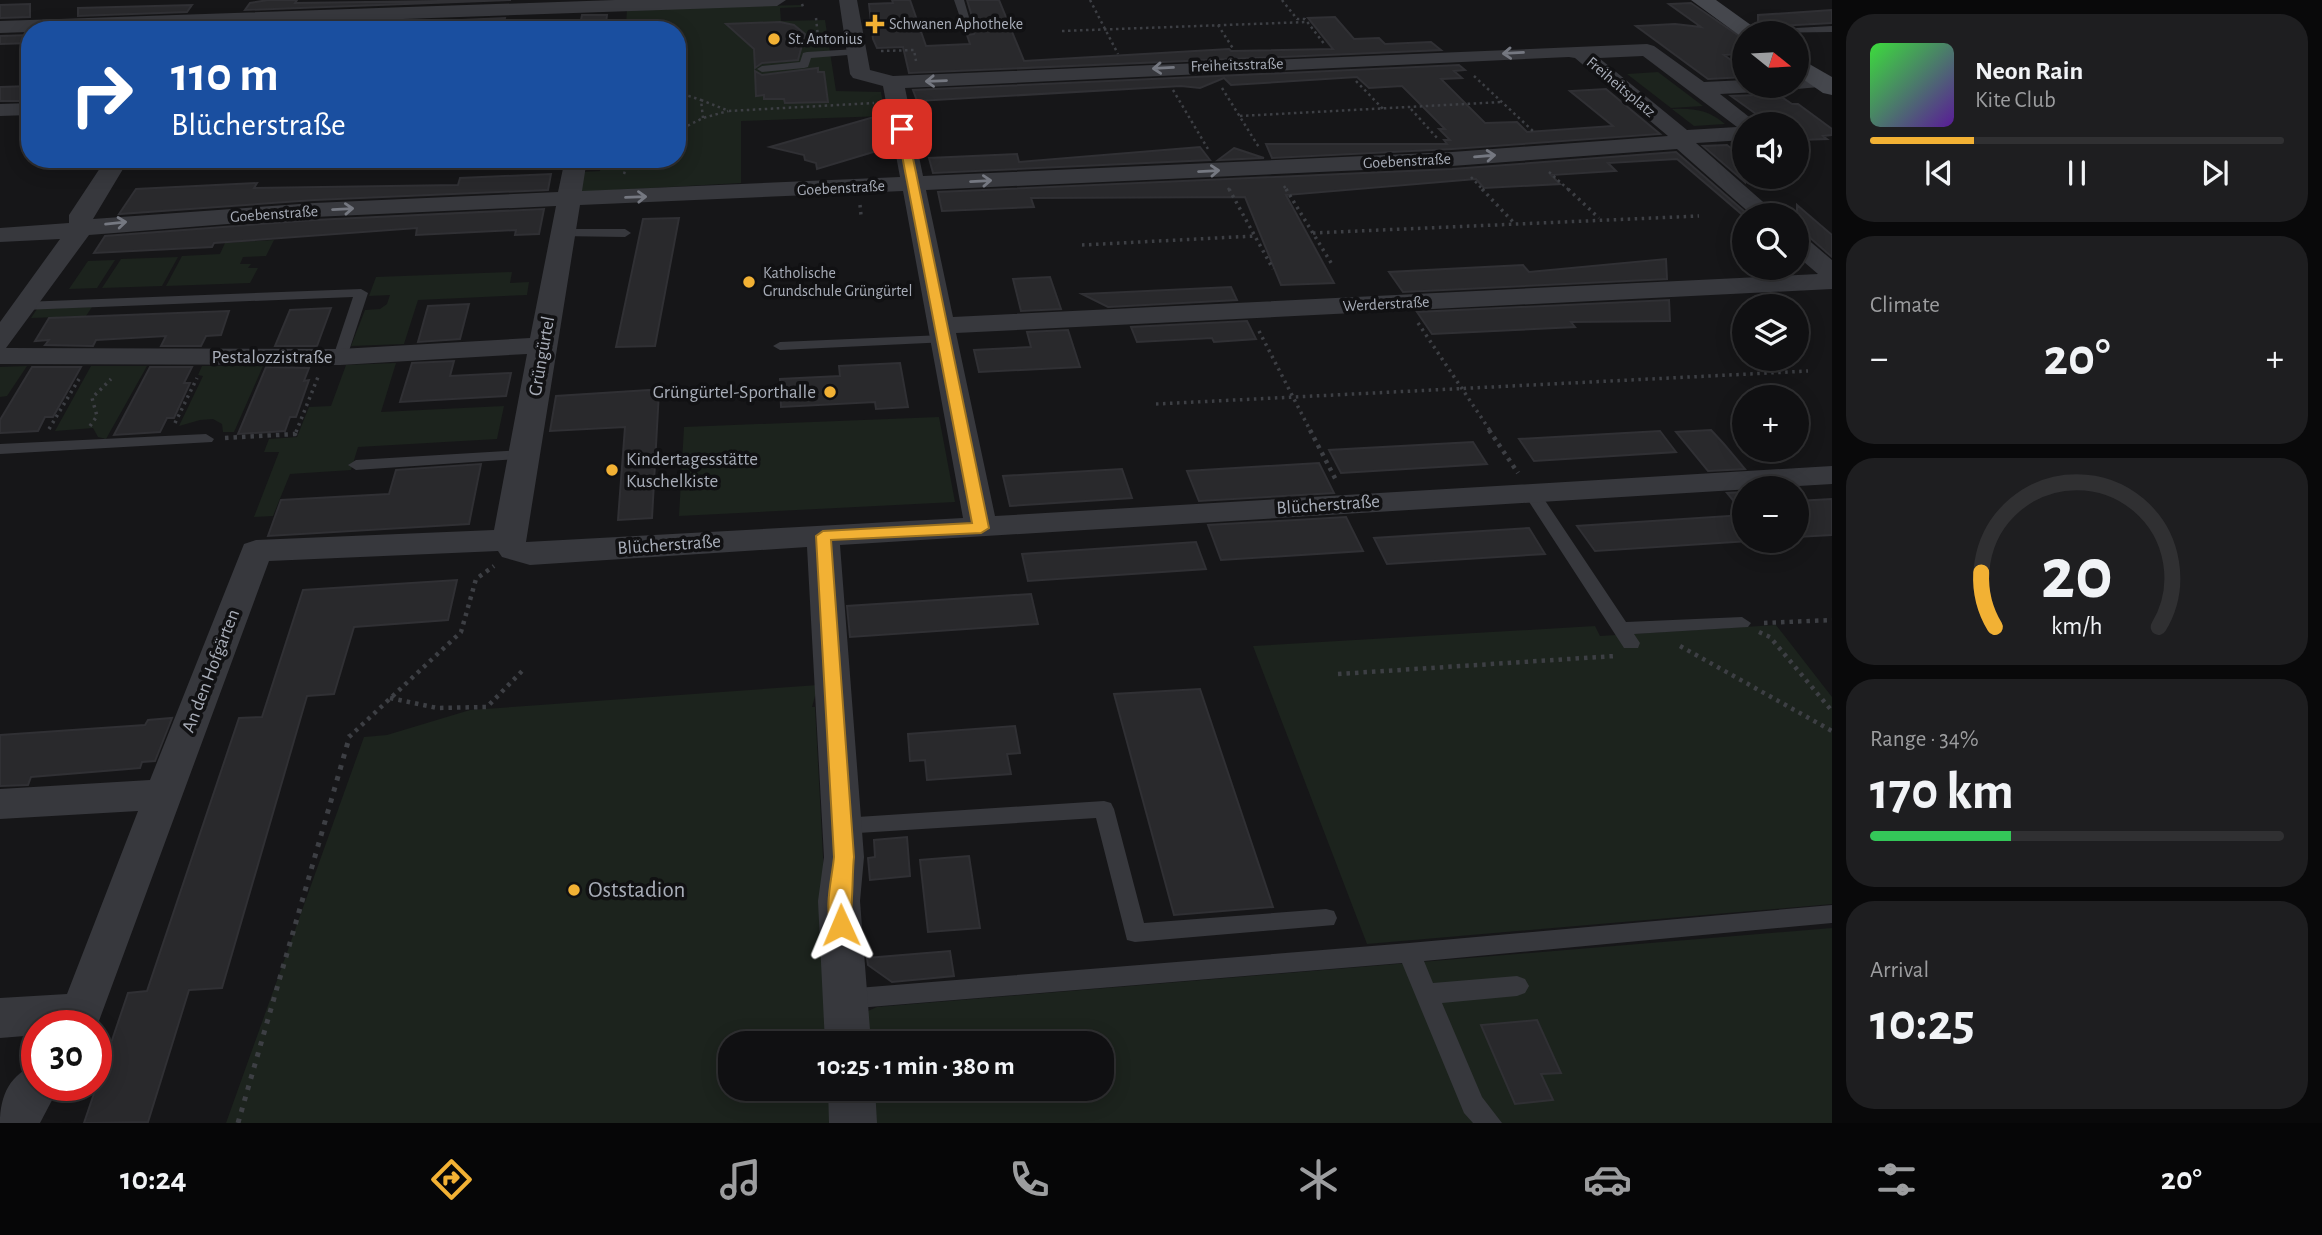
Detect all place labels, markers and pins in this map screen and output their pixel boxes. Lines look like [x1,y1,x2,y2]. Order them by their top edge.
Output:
marker: Schwanen Aphotheke [867,16,883,32]
place label: Schwanen Aphotheke [889,16,1023,32]
marker: St. Antonius [766,31,782,47]
place label: St. Antonius [788,31,863,47]
pin [872,99,932,159]
place label: Katholische Grundschule Grüngürtel [763,265,912,299]
marker: Katholische Grundschule Grüngürtel [741,274,757,290]
place label: Grüngürtel-Sporthalle [653,383,816,402]
marker: Grüngürtel-Sporthalle [822,384,838,400]
place label: Kindertagesstätte Kuschelkiste [626,450,758,491]
marker: Kindertagesstätte Kuschelkiste [604,462,620,478]
place label: Oststadion [588,879,685,902]
marker: Oststadion [566,882,582,898]

